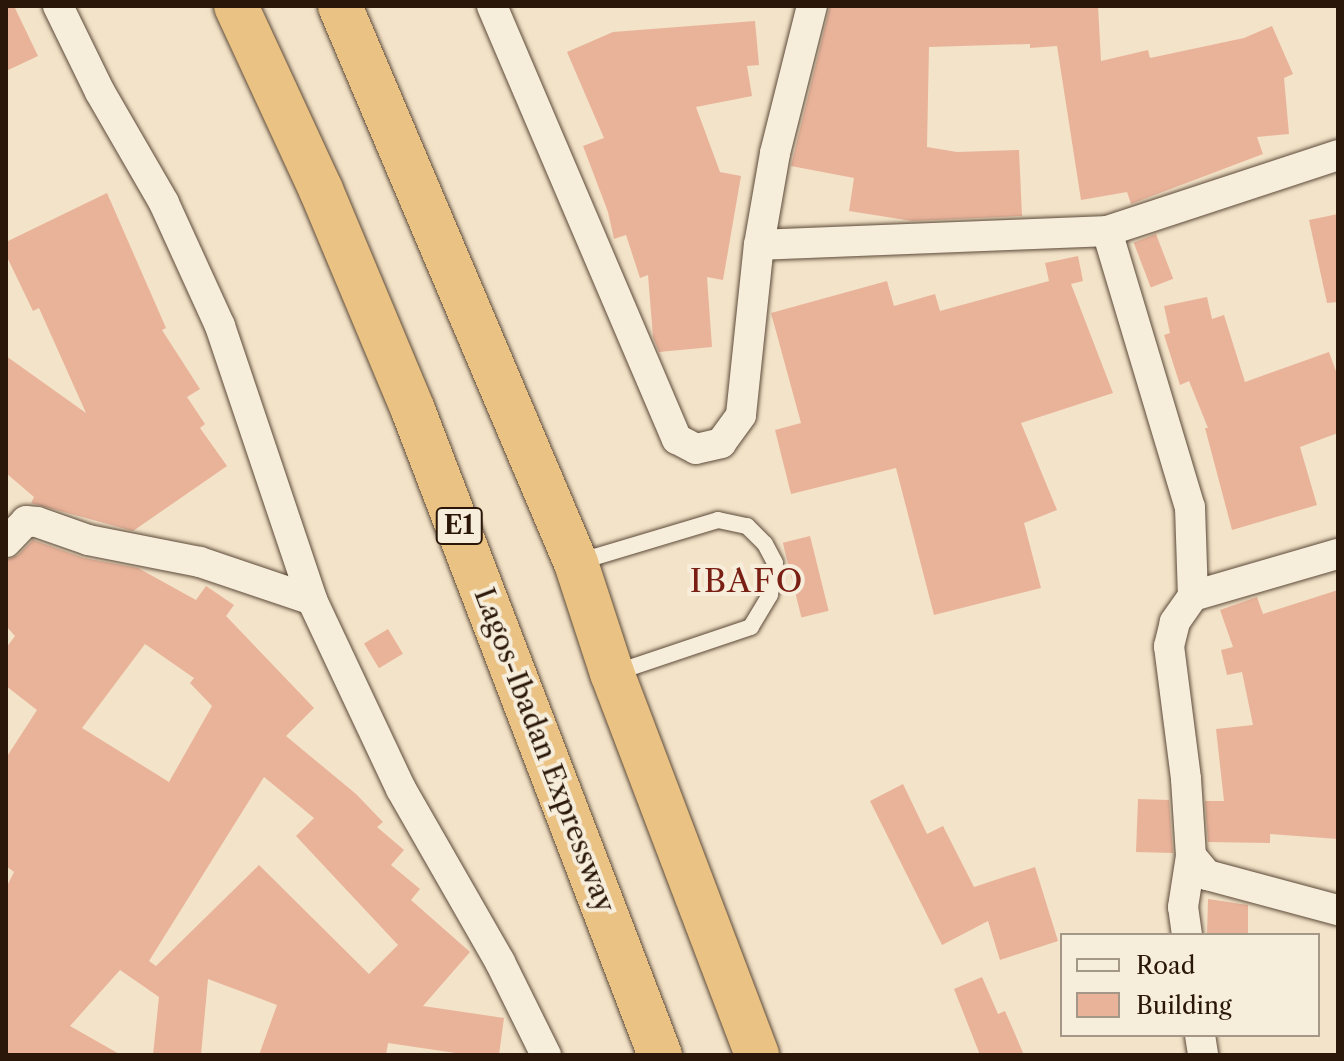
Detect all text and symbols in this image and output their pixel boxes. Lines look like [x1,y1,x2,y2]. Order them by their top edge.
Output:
road number: E1 [435,504,483,548]
district label: IBAFO [690,562,804,600]
street label: Lagos-Ibadan Expressway [468,583,622,917]
legend [1060,933,1320,1037]
text: Road [1136,951,1195,980]
text: Building [1136,991,1232,1020]

